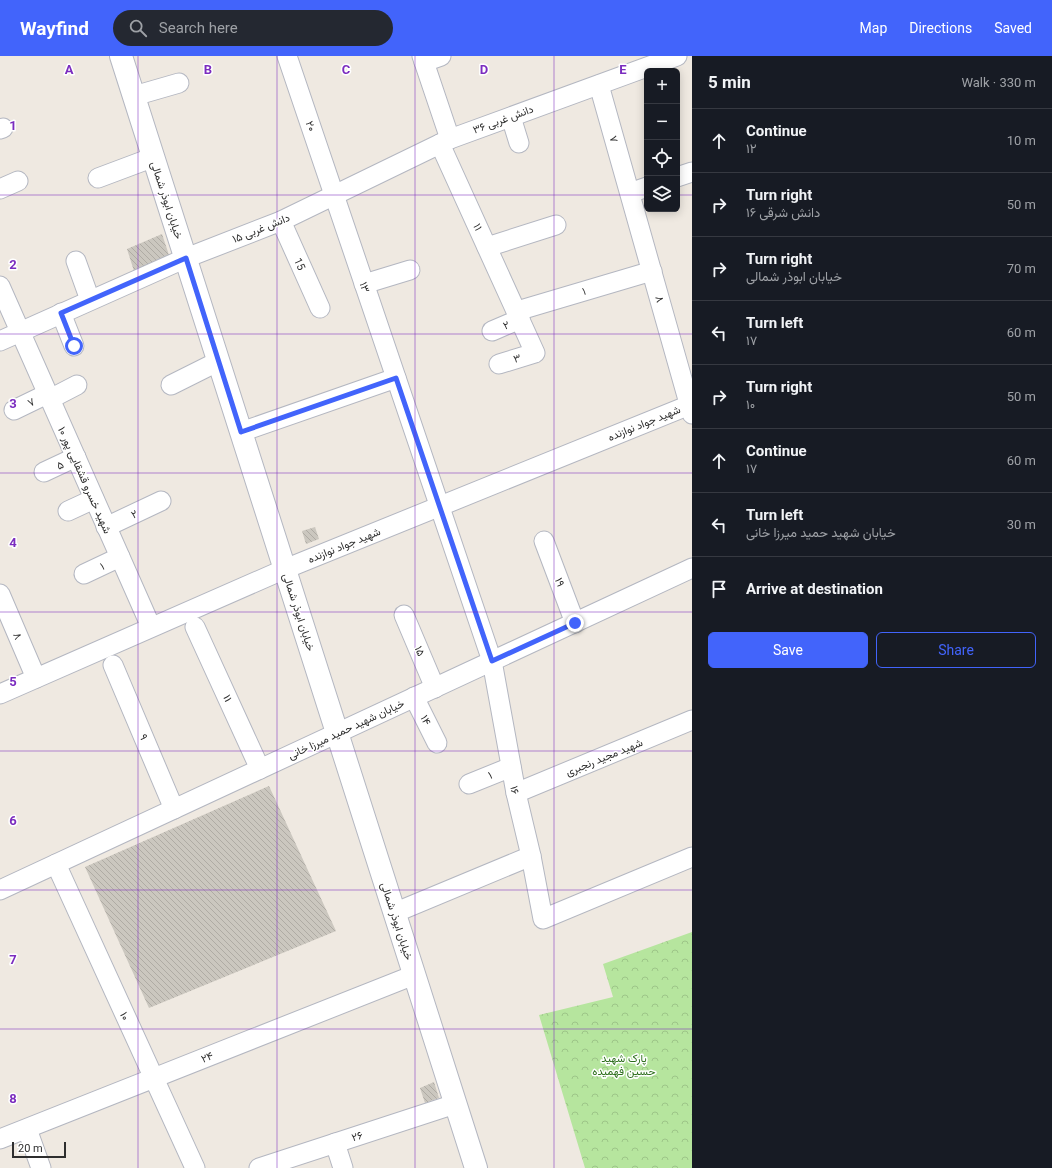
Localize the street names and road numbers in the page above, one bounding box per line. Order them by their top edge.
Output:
street label: دانش غربی ۳۶ [471,102,535,136]
street label: ۲۰ [303,119,318,133]
street label: ۷ [606,134,621,145]
street label: خیابان ابوذر شمالی [148,160,185,241]
street label: دانش غربی ۱۵ [231,211,292,246]
street label: ۱۱ [470,222,485,233]
street label: 15 [291,256,308,272]
street label: ۱۳ [357,280,372,294]
street label: ۱ [581,285,587,298]
street label: ۸ [652,294,667,305]
street label: ۲ [501,318,512,333]
street label: ۳ [512,351,523,366]
street label: ۷ [25,395,38,410]
street label: شهید جواد نوازنده [606,403,683,444]
street label: شهید خسرو قشقایی پور ۱۰ [54,425,114,536]
street label: ۵ [55,458,66,473]
street label: ۲ [129,507,140,522]
street label: شهید جواد نوازنده [306,525,383,566]
street label: ۱ [98,560,106,573]
street label: خیابان ابوذر شمالی [280,572,317,653]
street label: ۱۹ [552,576,567,588]
street label: ۸ [10,631,25,642]
street label: ۱۵ [412,644,427,658]
street label: ۱۱ [220,693,235,704]
street label: خیابان شهید حمید میرزا خانی [286,697,406,762]
street label: ۱۴ [418,713,433,727]
street label: ۹ [137,732,151,742]
street label: شهید مجید رنجبری [564,736,645,779]
street label: ۱ [486,769,494,782]
street label: ۱۶ [507,785,522,796]
street label: خیابان ابوذر شمالی [378,881,415,962]
street label: ۱۰ [117,1010,132,1022]
street label: ۲۴ [199,1049,215,1066]
street label: ۲۶ [350,1129,364,1144]

